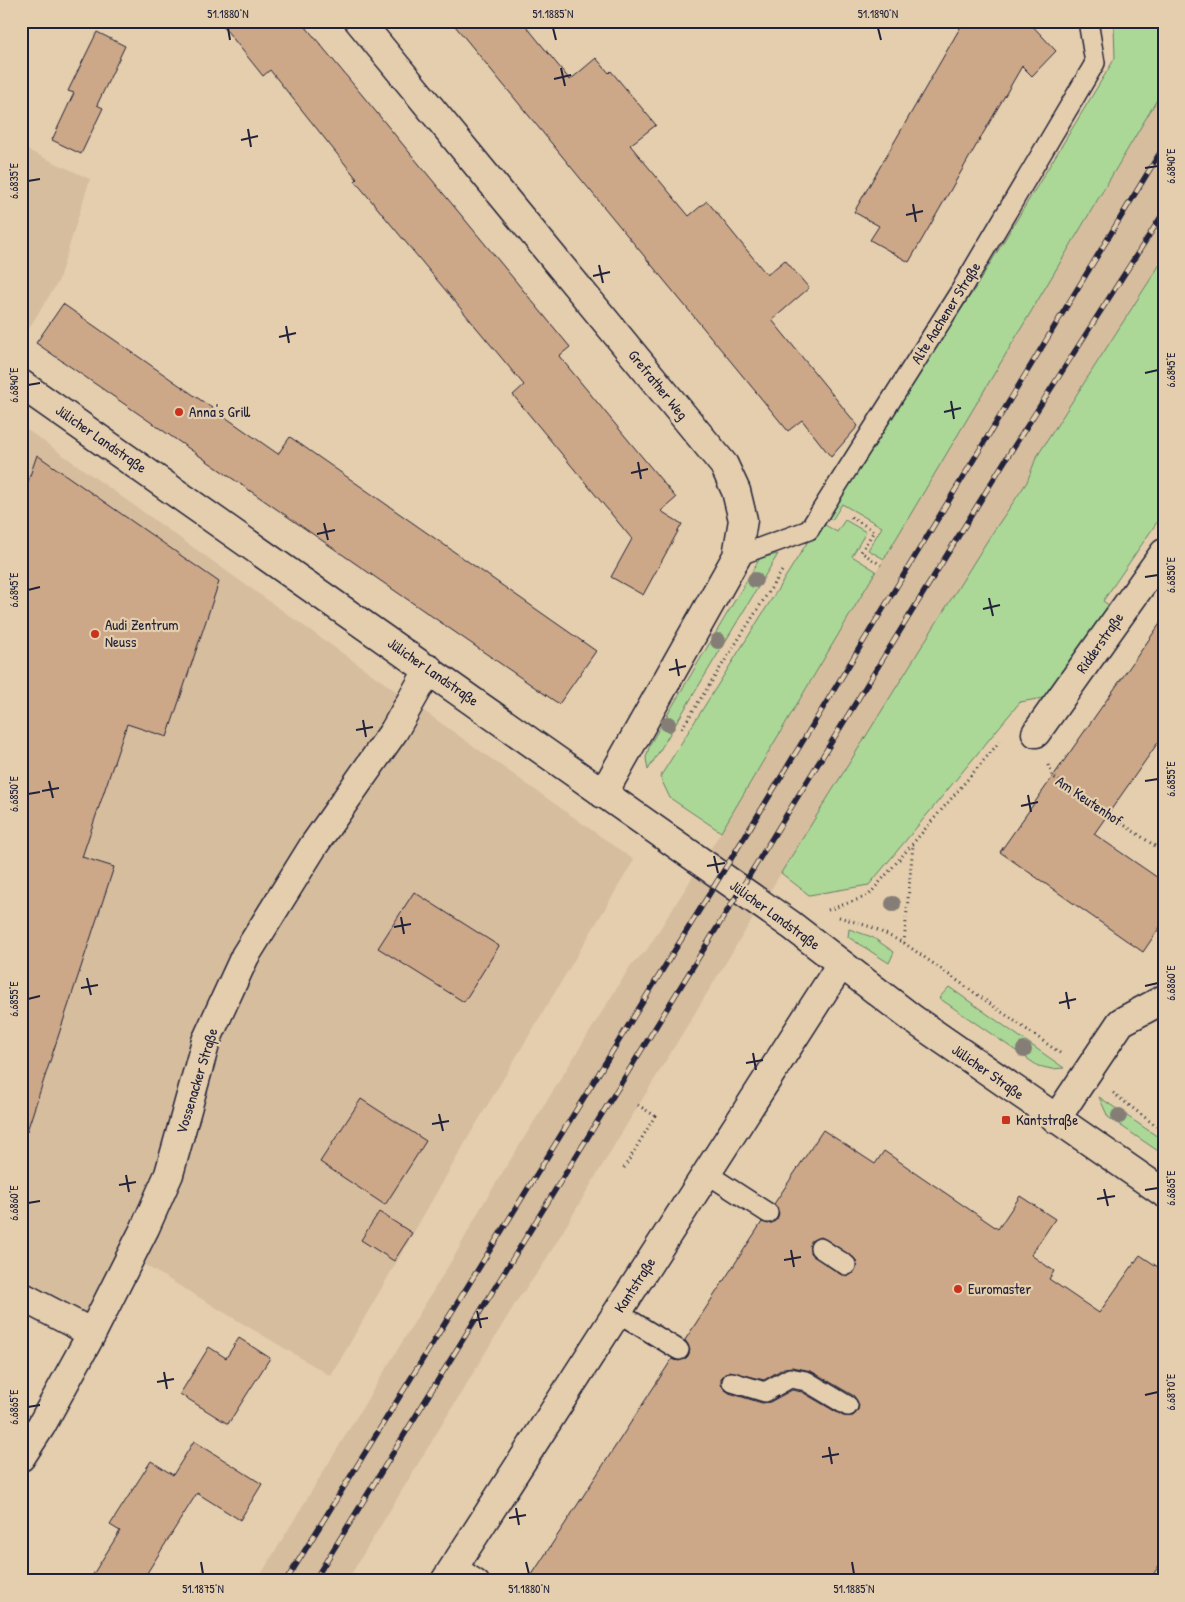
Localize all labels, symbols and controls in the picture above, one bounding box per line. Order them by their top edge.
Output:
text: 51.1880°N [207,5,249,22]
text: 51.1885°N [533,5,574,22]
text: 51.1890°N [858,5,898,22]
text: 6.6840°E [1162,148,1179,184]
text: 6.6835°E [5,162,22,199]
street label: Alte Aachener Straße [906,258,985,368]
street label: Grefrather Weg [624,345,693,424]
text: 6.6845°E [1162,352,1179,388]
text: 6.6840°E [5,367,22,403]
street label: Jülicher Landstraße [52,399,151,478]
place label: Anna's Grill [189,401,251,422]
marker: Anna's Grill [173,406,185,418]
text: 6.6850°E [1162,556,1179,593]
text: 6.6845°E [5,572,22,608]
street label: Ridderstraße [1071,608,1128,677]
place label: Audi Zentrum Neuss [105,614,178,652]
marker: Audi Zentrum Neuss [89,628,101,640]
street label: Jülicher Landstraße [384,632,483,711]
text: 6.6855°E [1162,761,1179,797]
street label: Am Keutenhof [1052,771,1127,831]
text: 6.6850°E [5,775,22,812]
street label: Jülicher Landstraße [726,875,825,954]
text: 6.6860°E [1162,965,1179,1001]
text: 6.6855°E [5,981,22,1017]
street label: Vossenacker Straße [170,1025,223,1136]
street label: Jülicher Straße [948,1039,1029,1104]
place label: Kantstraße [1016,1109,1078,1130]
marker: Kantstraße [1000,1114,1012,1126]
text: 6.6865°E [1162,1170,1179,1206]
text: 6.6860°E [5,1185,22,1221]
street label: Kantstraße [609,1253,660,1317]
place label: Euromaster [968,1278,1031,1299]
marker: Euromaster [952,1283,964,1295]
text: 6.6870°E [1162,1373,1179,1410]
text: 6.6865°E [5,1389,22,1425]
text: 51.1875°N [182,1580,224,1597]
text: 51.1880°N [508,1580,550,1597]
text: 51.1885°N [834,1580,875,1597]

